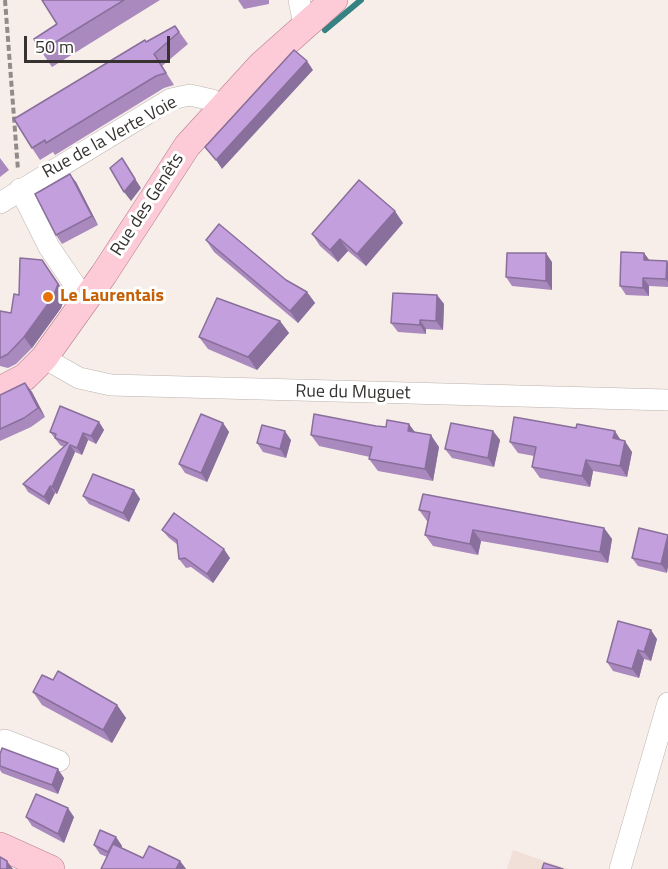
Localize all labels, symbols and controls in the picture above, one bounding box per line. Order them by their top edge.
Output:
scale bar [27,24,172,62]
text: 50 m [35,33,74,60]
street label: Rue de la Verte Voie [39,92,181,184]
street label: Rue des Genêts [107,150,189,260]
place label: Le Laurentais [60,286,164,308]
marker: Le Laurentais [41,290,55,304]
street label: Rue du Muguet [295,381,411,405]

